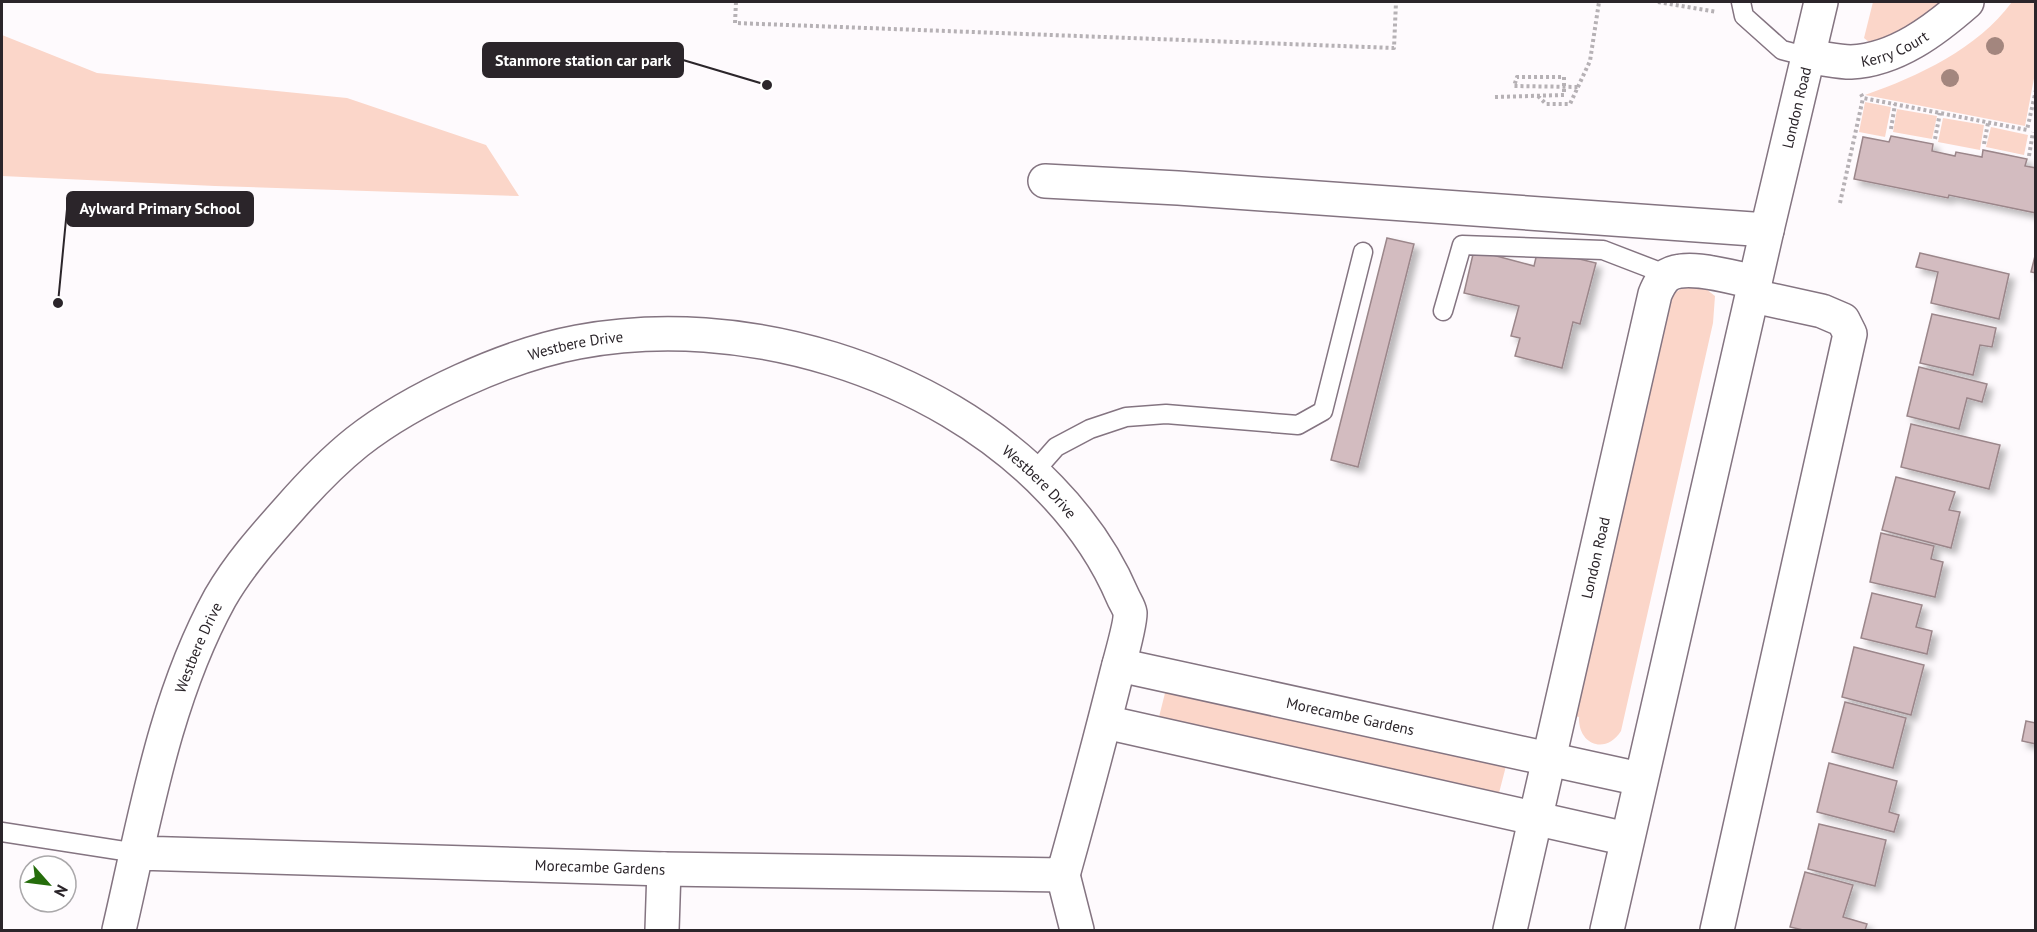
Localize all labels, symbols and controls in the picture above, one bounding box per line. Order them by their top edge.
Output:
street label: Kerry Court [1859,26,1932,71]
callout: Stanmore station car park [483,43,683,77]
text: Stanmore station car park [495,50,671,70]
street label: London Road [1777,65,1815,150]
callout: Aylward Primary School [67,192,253,226]
text: Aylward Primary School [79,198,241,218]
street label: Westbere Drive [526,326,624,364]
street label: Westbere Drive [999,441,1081,522]
street label: London Road [1576,515,1613,600]
street label: Westbere Drive [170,599,226,695]
street label: Morecambe Gardens [1285,692,1416,739]
north arrow [18,854,78,914]
street label: Morecambe Gardens [534,855,666,879]
text: N [50,882,73,900]

